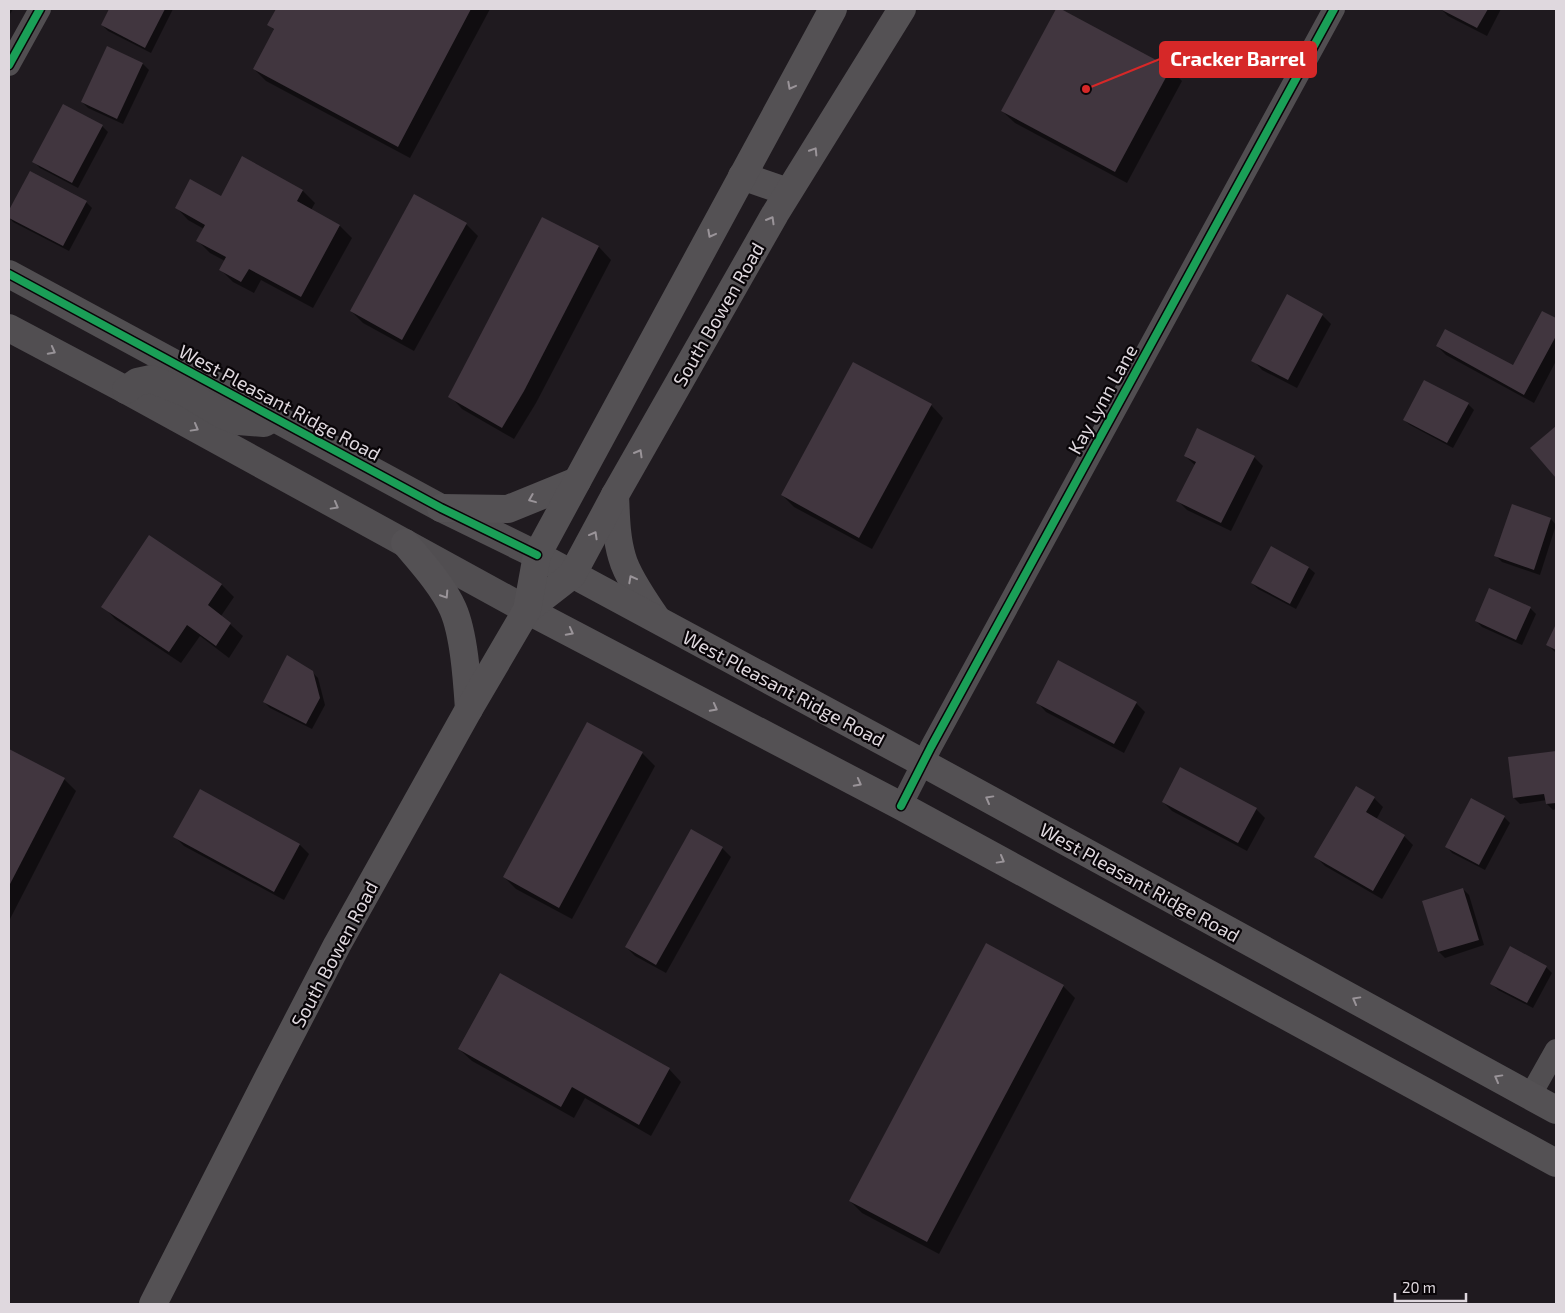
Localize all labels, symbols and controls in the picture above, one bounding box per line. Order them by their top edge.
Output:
callout: Cracker Barrel [1160,42,1316,77]
text: Cracker Barrel [1170,46,1306,70]
one-way arrow [787,80,797,89]
one-way arrow [808,147,817,156]
one-way arrow [765,216,775,225]
one-way arrow [707,229,717,238]
street label: South Bowen Road [668,238,768,390]
street label: West Pleasant Ridge Road [175,339,385,465]
street label: Kay Lynn Lane [1062,340,1142,458]
one-way arrow [47,345,56,355]
one-way arrow [189,422,198,432]
one-way arrow [633,449,643,458]
one-way arrow [528,493,537,504]
one-way arrow [330,499,339,509]
one-way arrow [588,531,598,540]
one-way arrow [629,575,639,584]
one-way arrow [439,590,448,599]
street label: West Pleasant Ridge Road [679,625,889,751]
one-way arrow [565,626,574,636]
one-way arrow [709,702,718,712]
one-way arrow [852,777,861,787]
one-way arrow [986,796,995,806]
street label: West Pleasant Ridge Road [1036,817,1244,947]
one-way arrow [995,854,1004,864]
street label: South Bowen Road [286,877,382,1031]
one-way arrow [1352,996,1361,1006]
one-way arrow [1494,1074,1503,1084]
scale bar [1395,1270,1466,1302]
text: 20 m [1402,1278,1436,1296]

